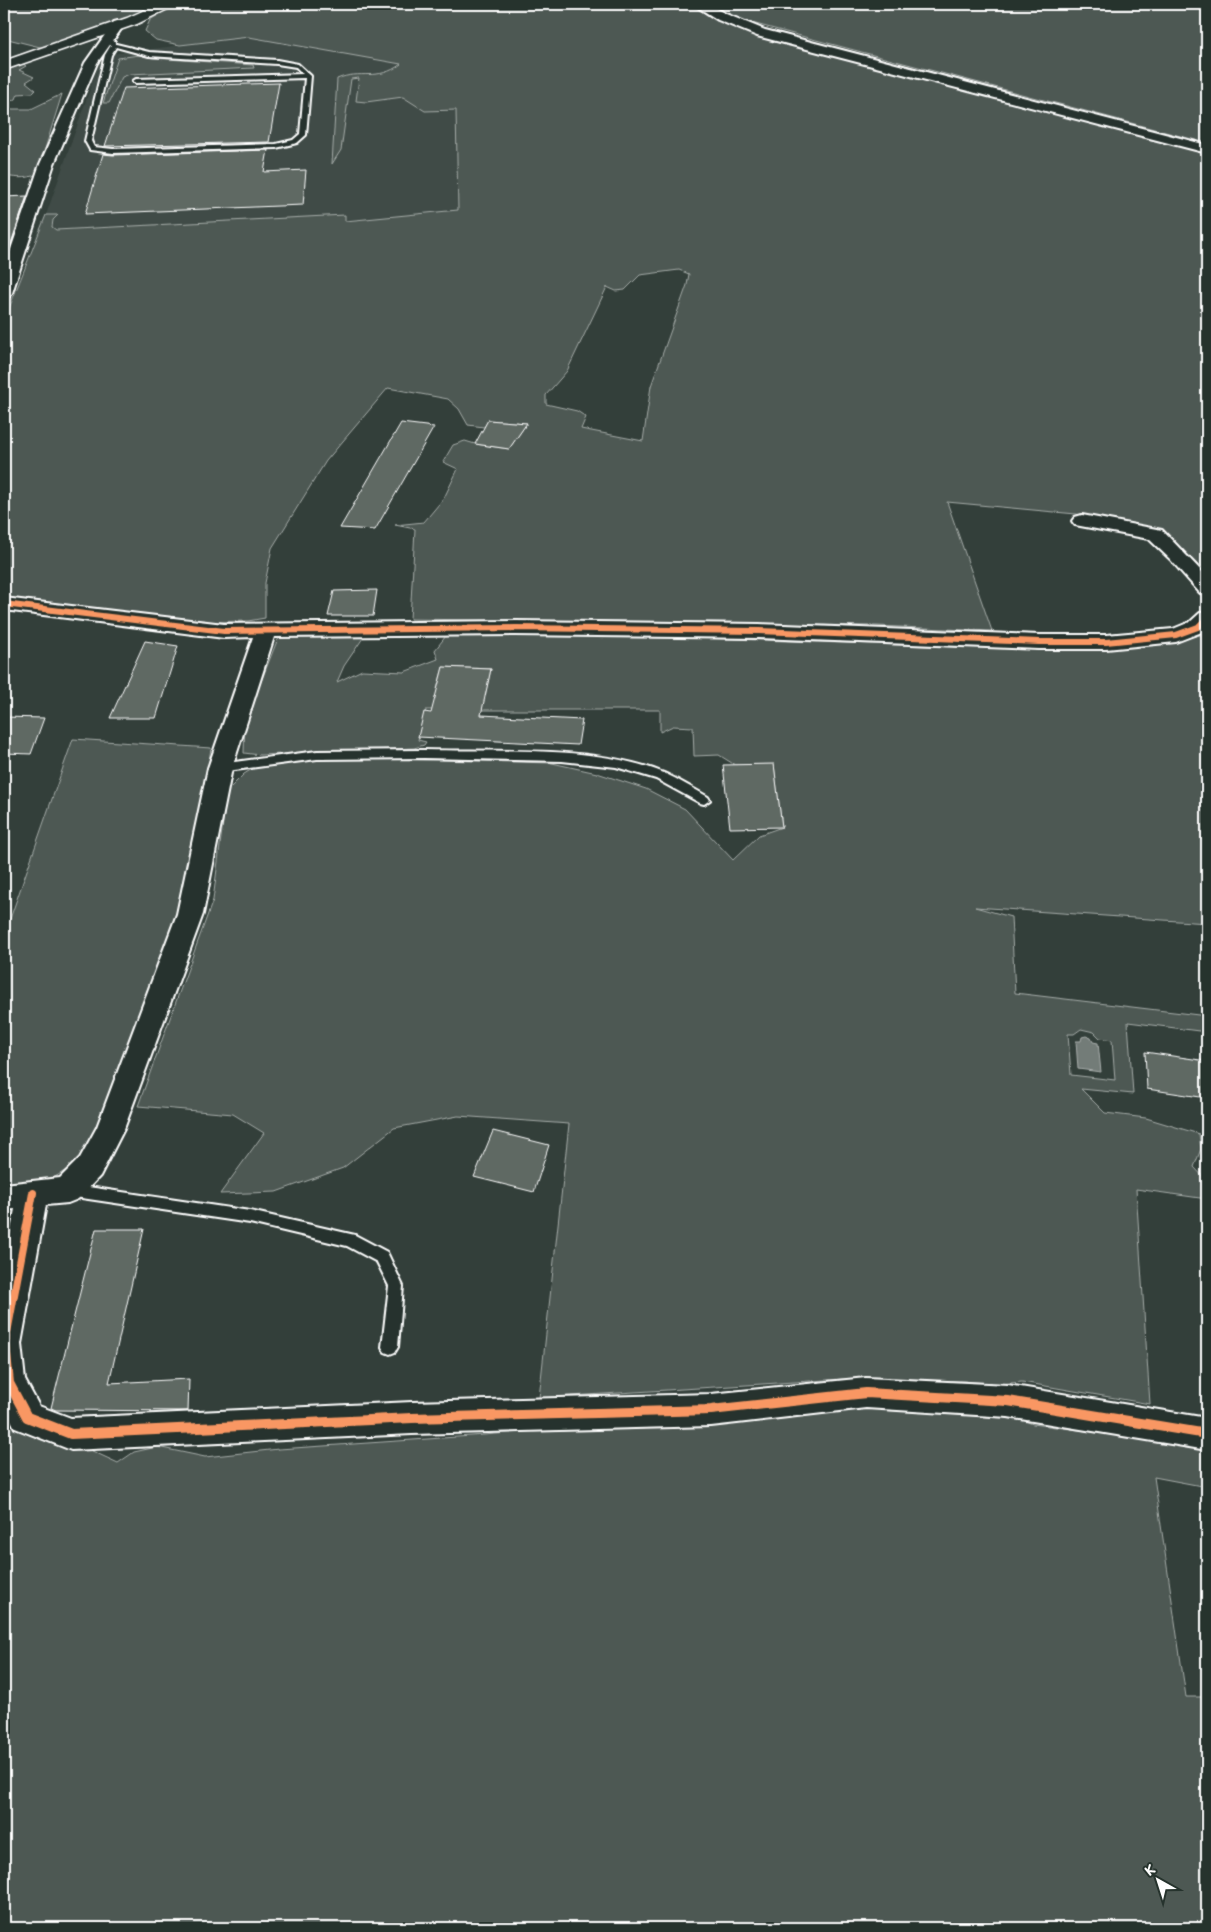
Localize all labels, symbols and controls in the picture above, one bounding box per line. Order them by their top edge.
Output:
north arrow [1134,1854,1184,1904]
text: K [1140,1859,1159,1880]

